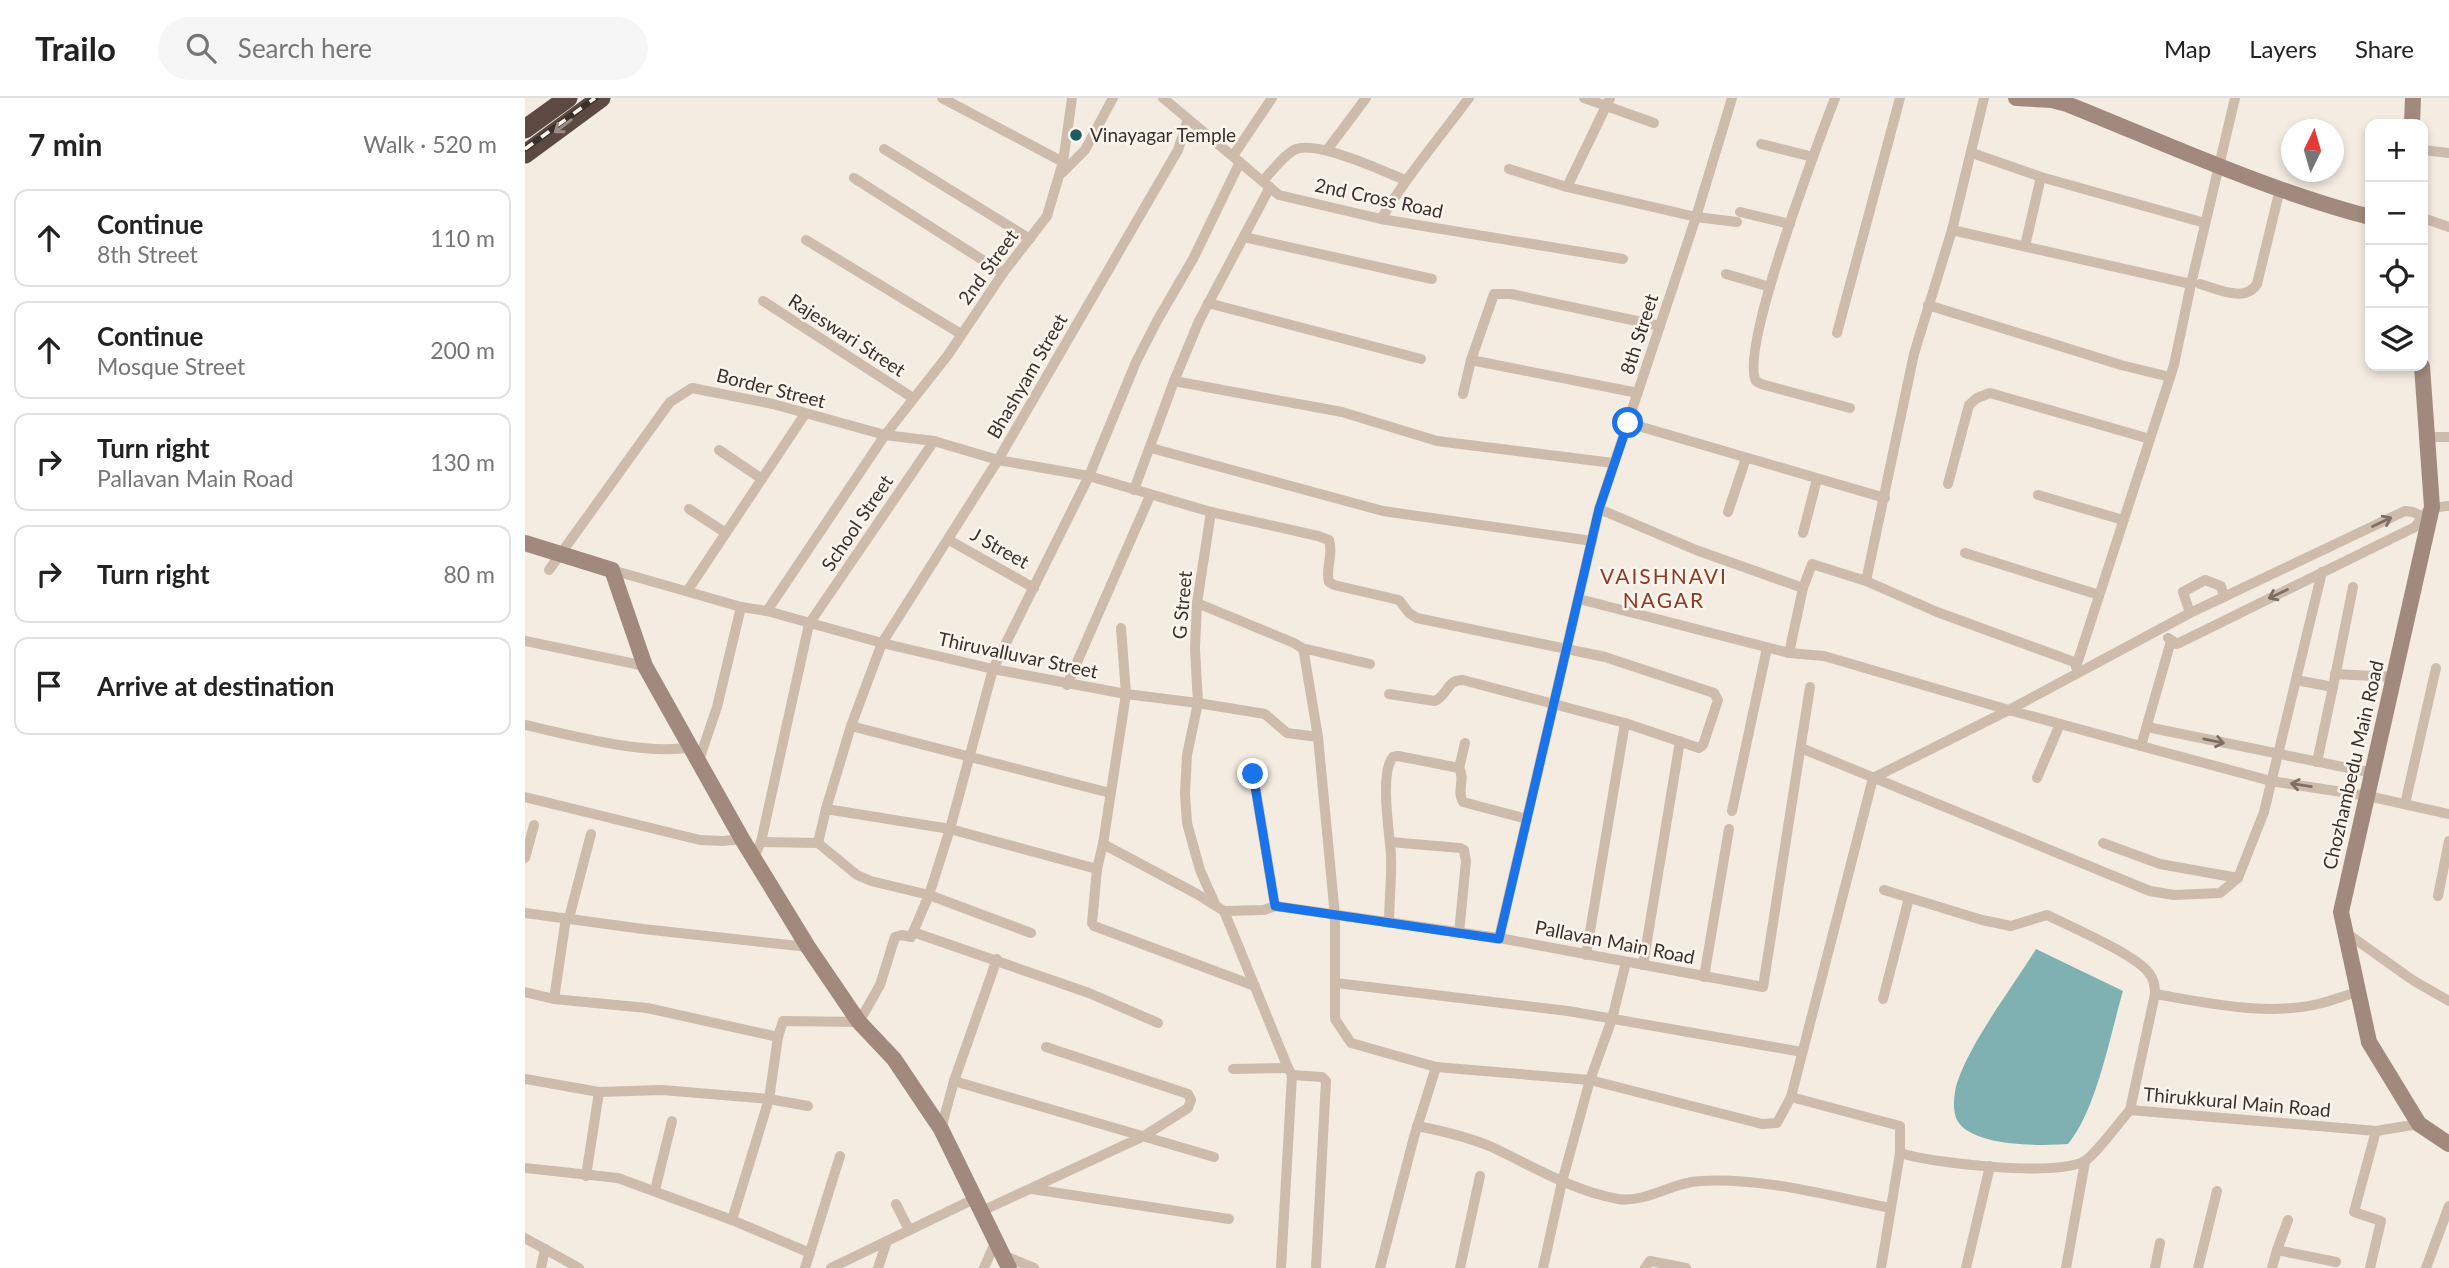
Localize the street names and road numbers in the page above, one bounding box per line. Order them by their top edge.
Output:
street label: 2nd Cross Road [1313,173,1445,222]
street label: 2nd Street [953,225,1023,309]
street label: Rajeswari Street [785,288,910,381]
street label: 8th Street [1615,290,1662,377]
street label: Bhashyam Street [982,309,1072,442]
street label: Border Street [714,363,828,412]
street label: School Street [816,470,897,575]
street label: J Street [967,522,1033,573]
street label: G Street [1167,570,1196,640]
street label: Thiruvalluvar Street [936,626,1100,683]
street label: Chozhambedu Main Road [2317,658,2388,872]
street label: Pallavan Main Road [1533,915,1697,968]
street label: Thirukkural Main Road [2142,1082,2332,1121]

